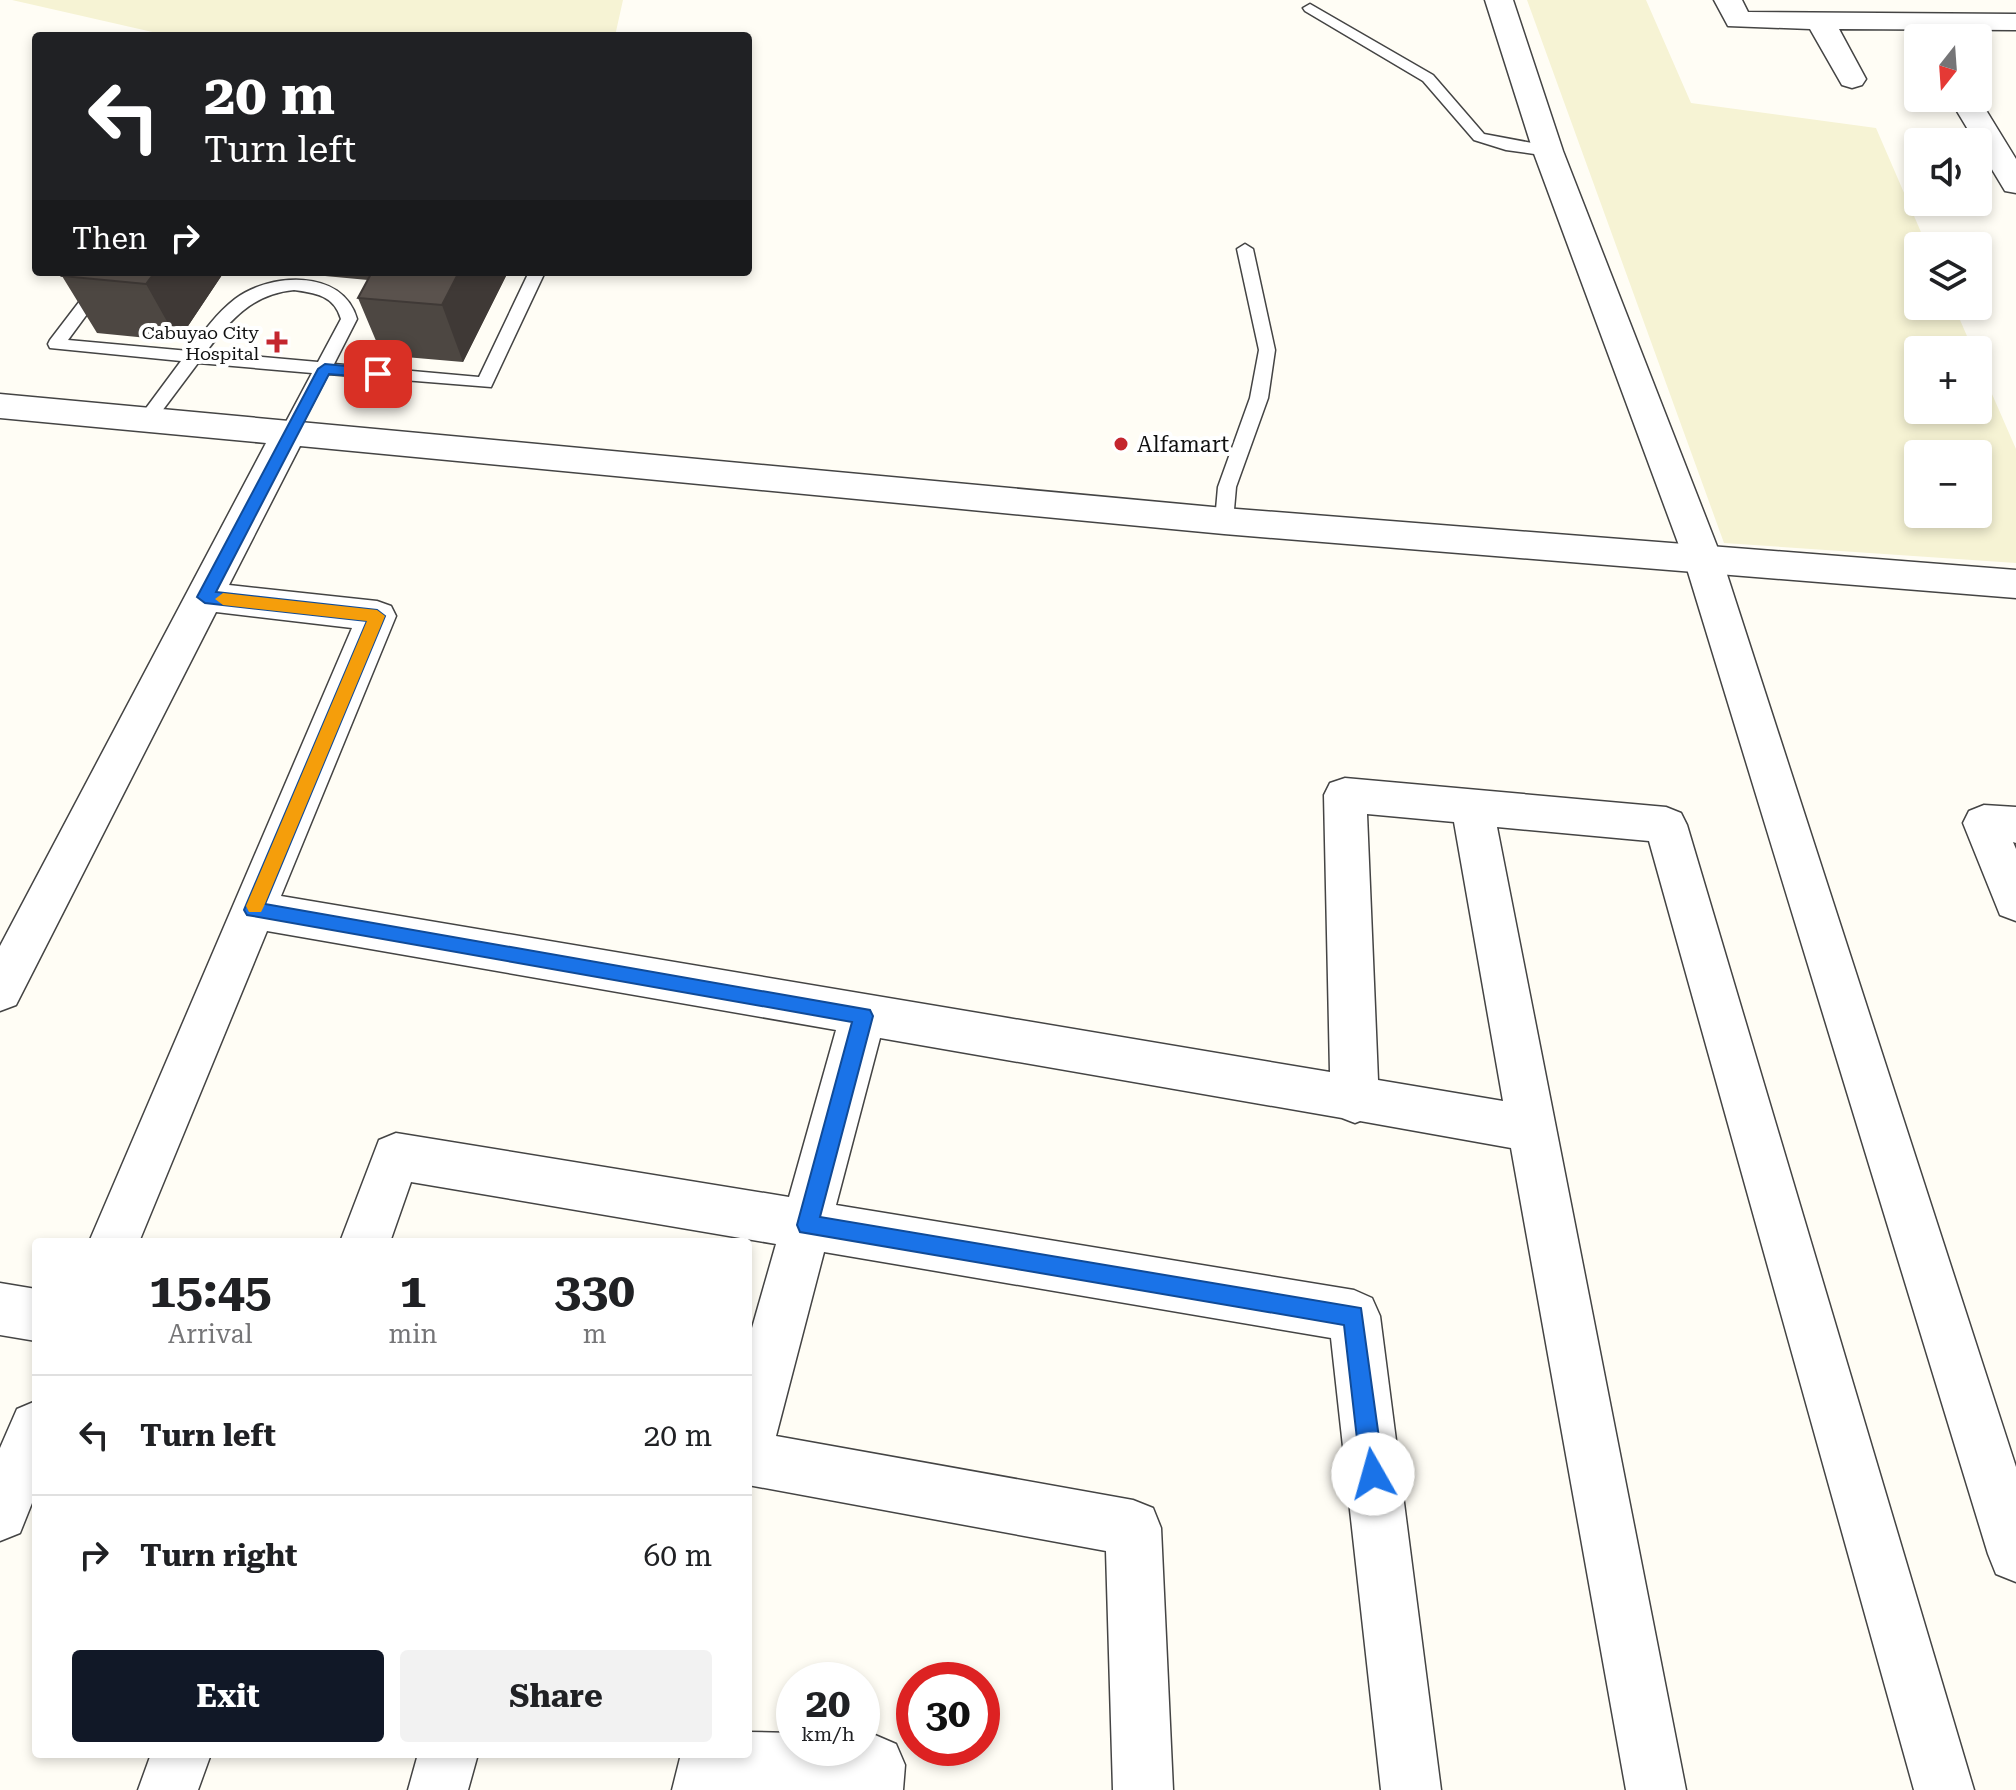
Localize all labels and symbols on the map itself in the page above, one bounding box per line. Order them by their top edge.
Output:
north arrow [1904,24,1992,112]
place label: Cabuyao City Hospital [142,322,259,364]
marker: Cabuyao City Hospital [266,331,288,353]
pin [344,340,412,408]
place label: Alfamart [1137,432,1229,457]
marker: Alfamart [1112,435,1130,453]
position arrow [1331,1432,1415,1516]
speed limit sign: 30 [896,1662,1000,1766]

